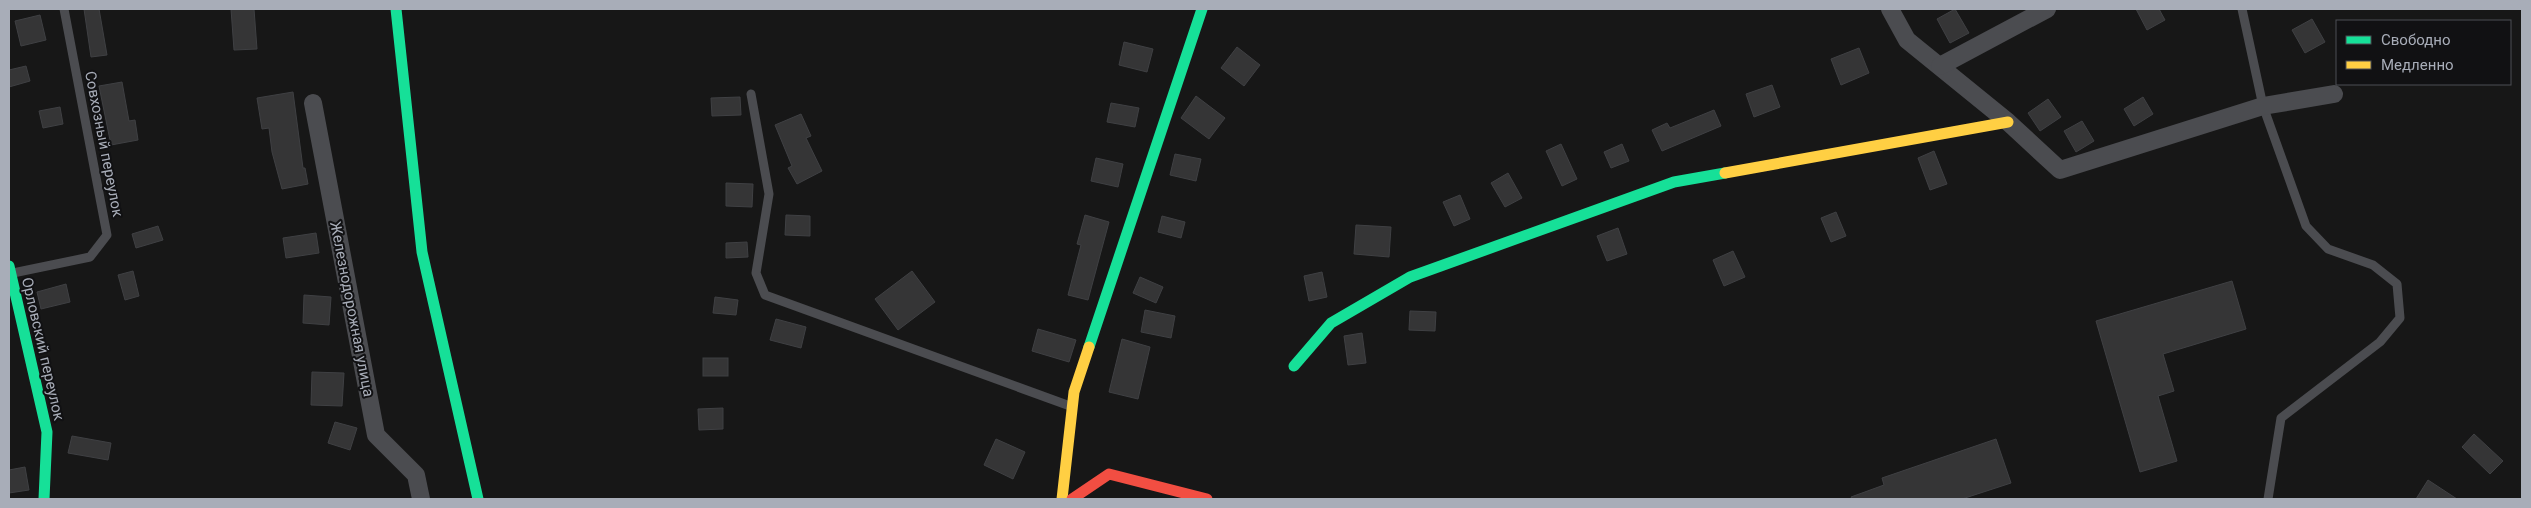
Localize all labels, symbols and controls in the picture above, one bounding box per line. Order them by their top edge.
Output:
legend [2336,20,2511,85]
text: Свободно [2381,31,2450,49]
text: Медленно [2381,56,2454,74]
street label: Совхозный переулок [81,70,127,218]
street label: Железнодорожная улица [326,220,378,398]
street label: Орловский переулок [18,276,68,422]

